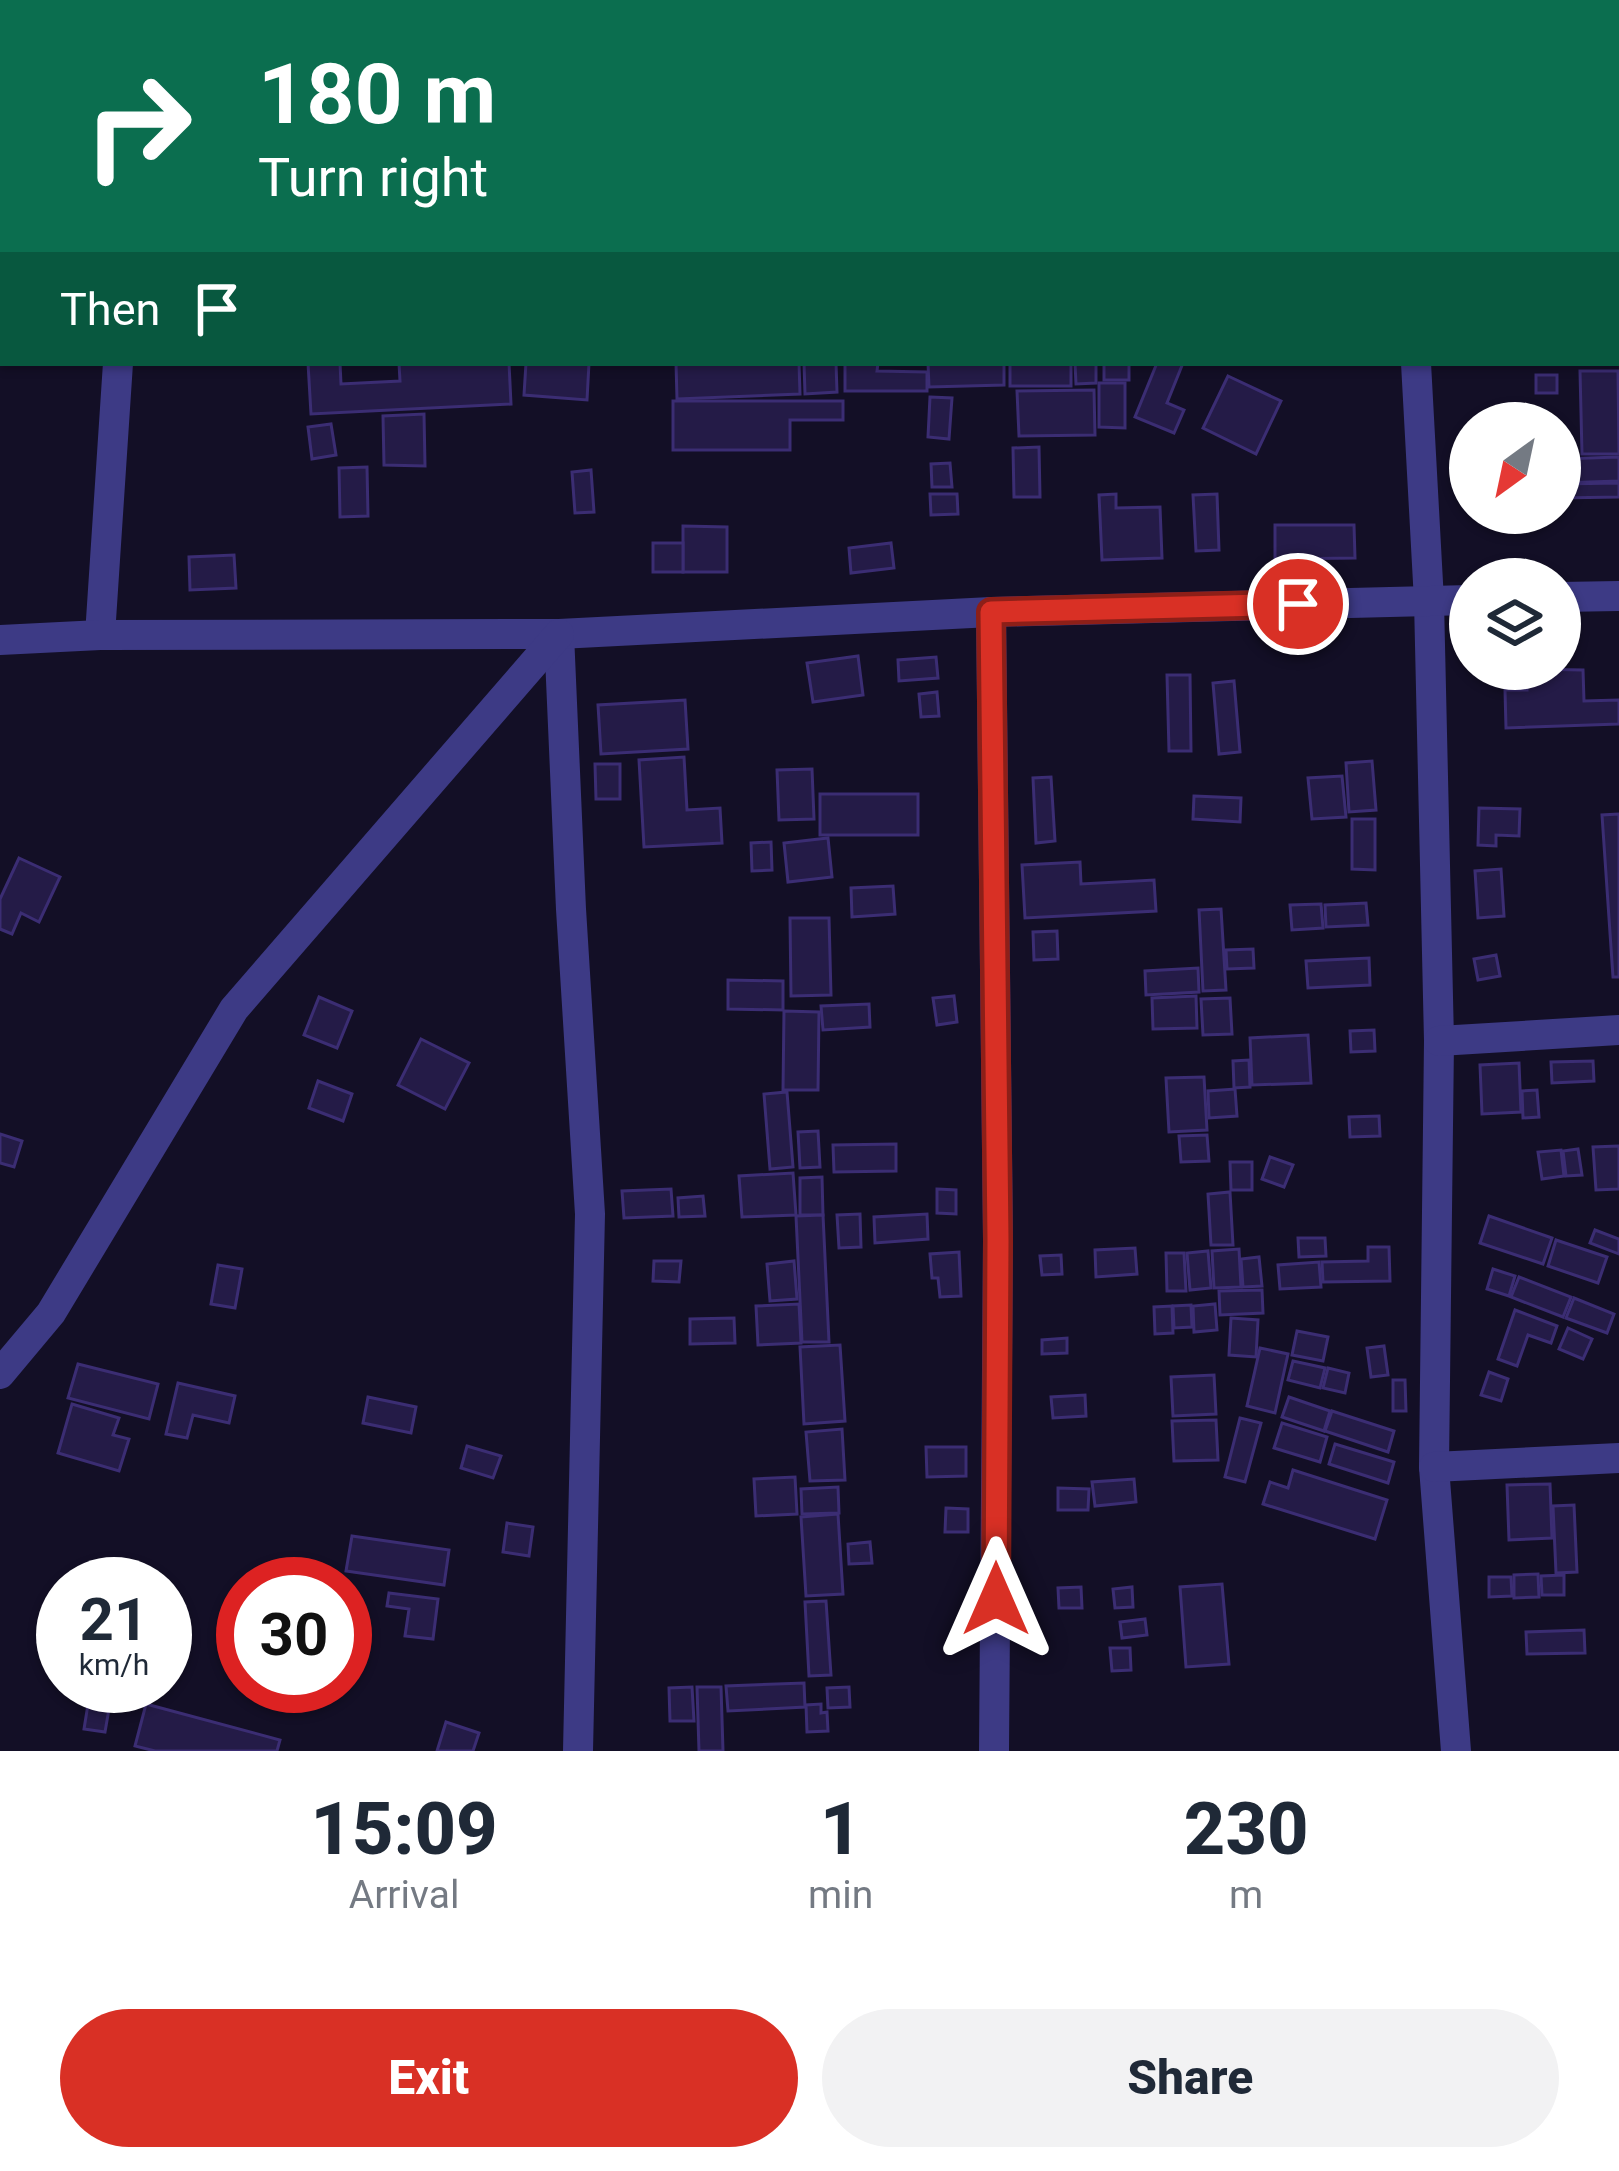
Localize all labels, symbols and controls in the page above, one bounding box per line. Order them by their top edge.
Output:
text: 180 m [258,45,496,144]
icon: right [60,48,216,204]
text: Turn right [258,146,488,209]
icon: arrive [184,276,250,342]
text: Then [60,283,160,336]
north arrow [1449,402,1581,534]
map controls [1449,402,1581,690]
pin [1247,553,1349,655]
button: layers [1449,558,1581,690]
icon: arrive [1265,571,1331,637]
position arrow [933,1536,1059,1662]
speed limit sign: 30 [216,1557,372,1713]
text: 21 [80,1584,148,1655]
text: km/h [79,1647,149,1682]
text: 15:09 [311,1787,498,1872]
text: 1 [820,1787,861,1872]
text: 230 [1184,1787,1308,1872]
text: Arrival [349,1872,459,1918]
text: min [808,1872,873,1918]
text: m [1229,1872,1263,1918]
button: Exit [60,2009,798,2147]
button: Share [822,2009,1559,2147]

